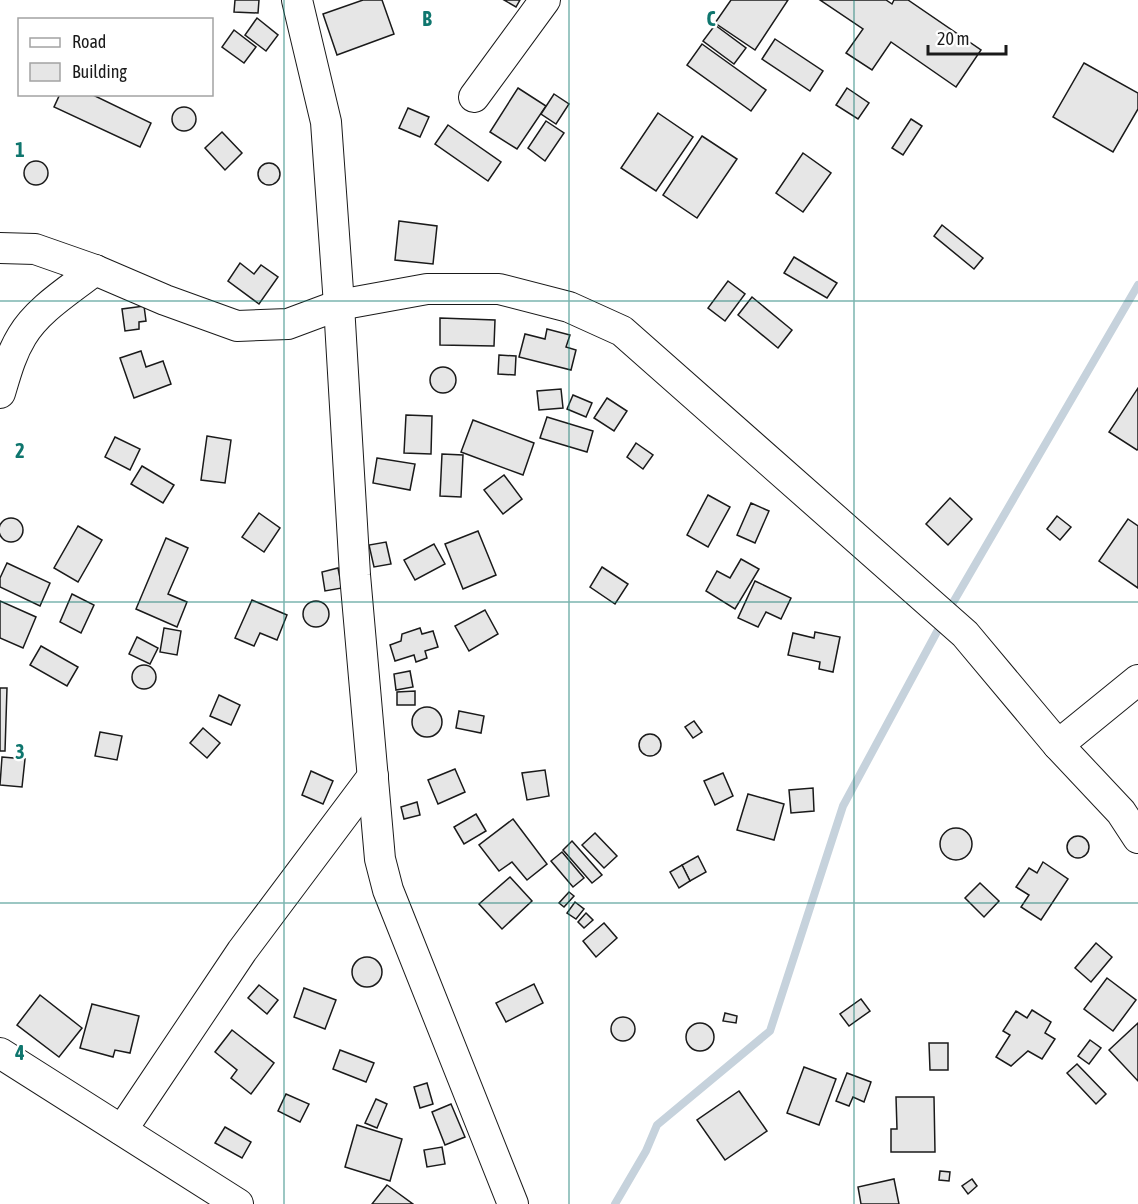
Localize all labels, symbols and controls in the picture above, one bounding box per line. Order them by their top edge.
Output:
text: B [422,7,432,30]
text: C [707,7,716,30]
legend [18,18,213,96]
scale bar [928,18,1006,56]
text: 20 m [937,28,969,49]
text: Road [72,31,106,52]
text: Building [72,61,127,82]
text: 1 [15,138,25,161]
text: 2 [15,439,25,462]
text: 3 [15,740,25,763]
text: 4 [14,1041,25,1064]

